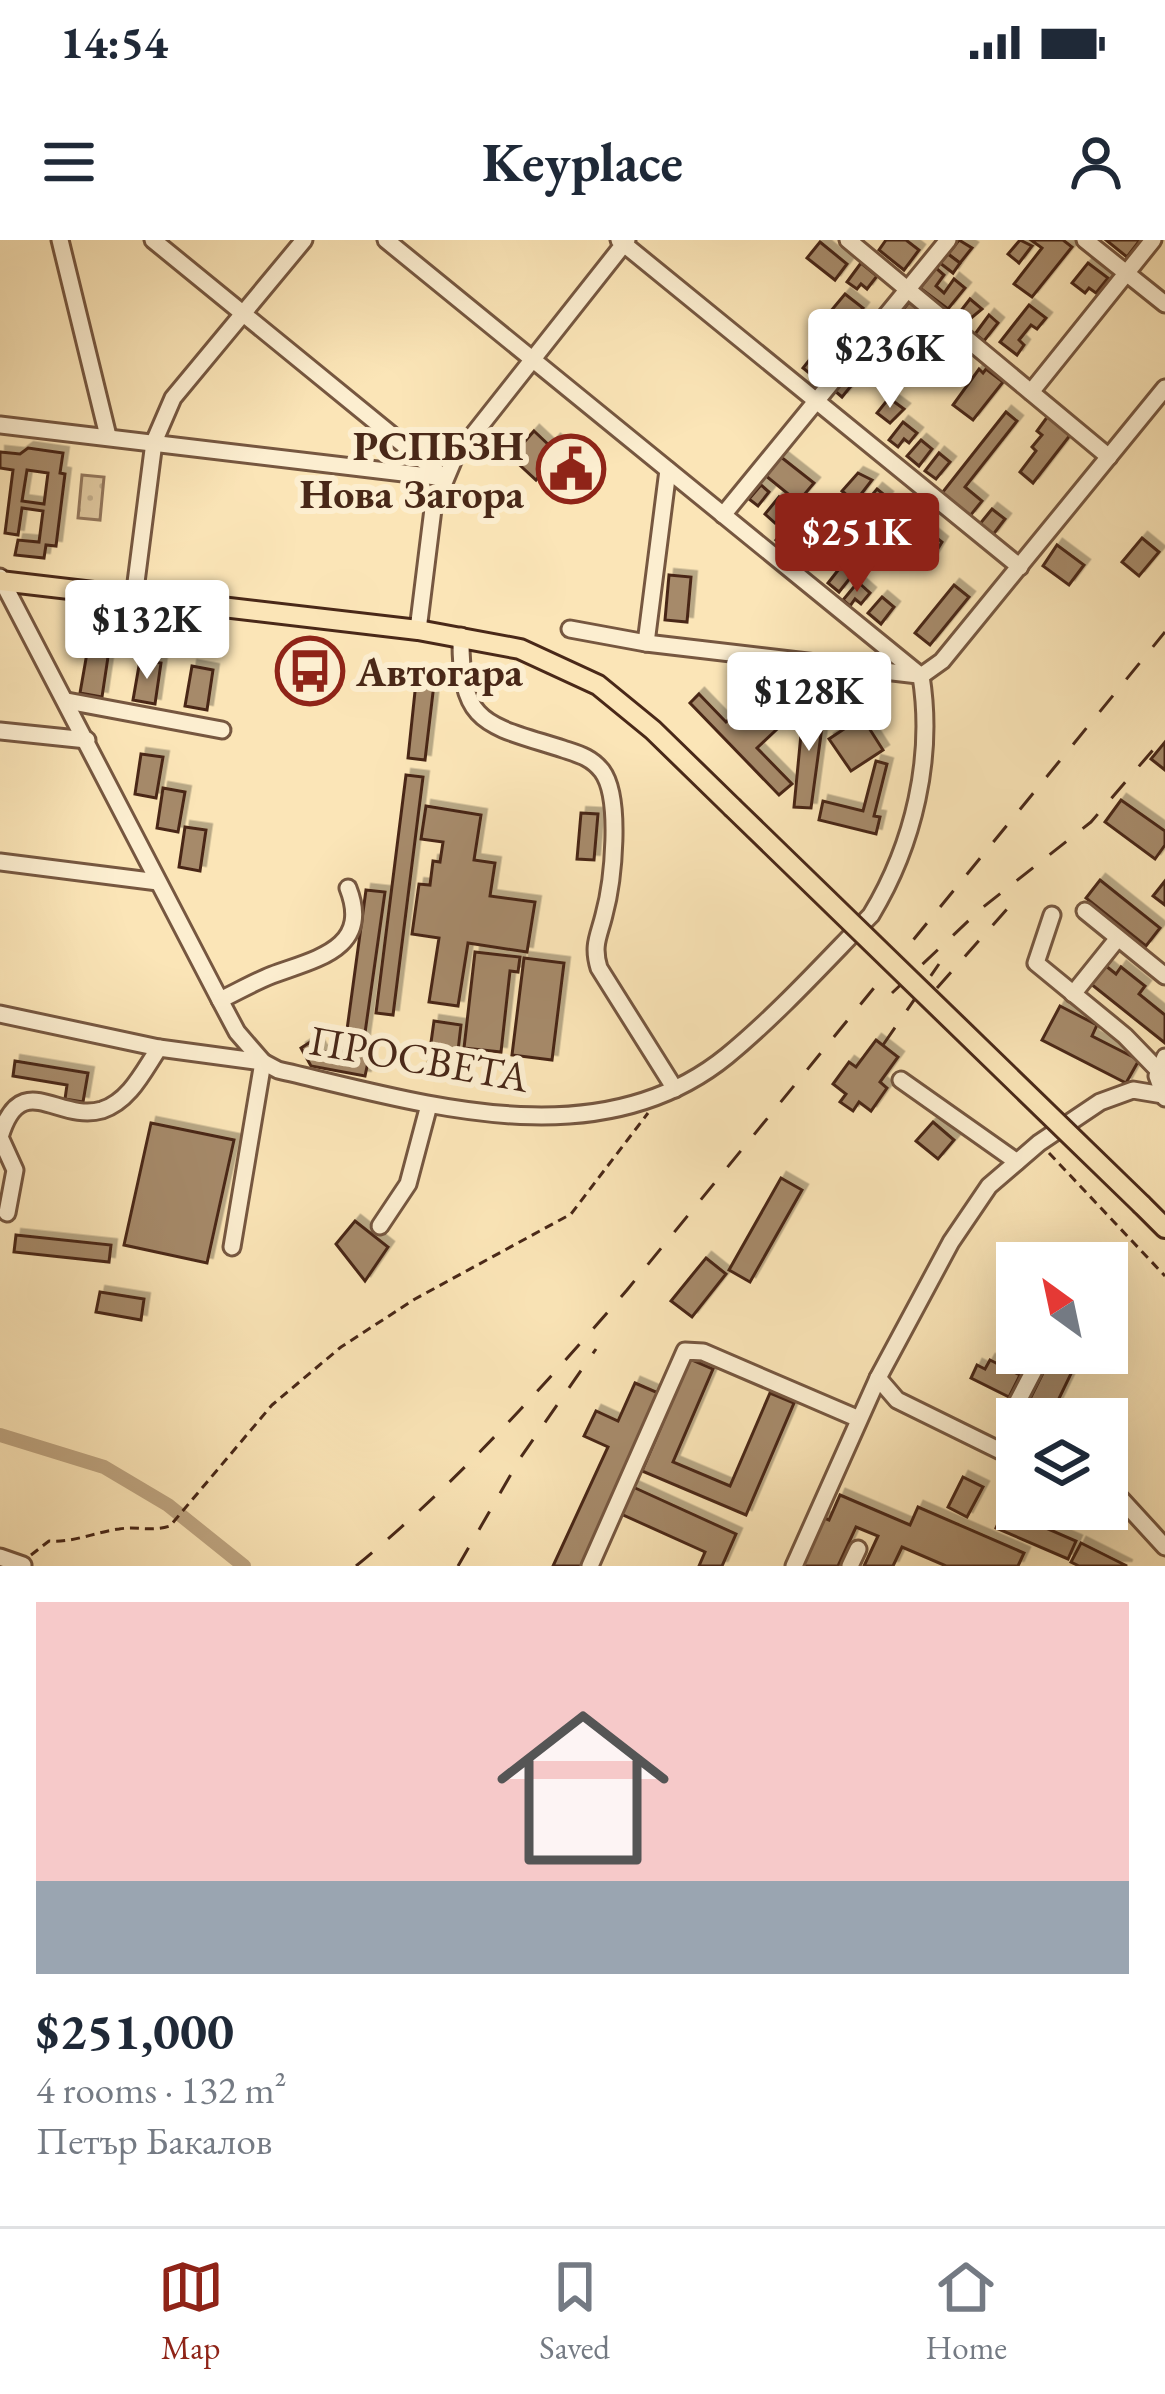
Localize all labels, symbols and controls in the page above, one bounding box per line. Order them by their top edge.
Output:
text: 14:54 [60,13,168,71]
text: Keyplace [482,127,683,197]
icon: menu [36,129,102,195]
icon: person [1063,129,1129,195]
pin: $236K [806,309,974,411]
text: $236K [835,322,945,373]
place label: РСПБЗН Нова Загора [300,418,525,521]
public building icon: РСПБЗН Нова Загора [536,434,606,504]
pin: $251K [773,493,941,595]
text: $251K [802,506,912,557]
pin: $132K [63,580,231,682]
text: $132K [92,593,202,644]
bus stop icon: Автогара [275,636,345,706]
place label: Автогара [355,644,524,699]
pin: $128K [725,652,893,754]
text: $128K [754,665,864,716]
street label: ПРОСВЕТА [305,1012,534,1105]
north arrow [996,1242,1128,1374]
map controls [996,1242,1128,1530]
button: layers [996,1398,1128,1530]
icon: home [475,1680,691,1896]
text: $251,000 [36,1998,234,2064]
text: 4 rooms · 132 m² [36,2064,287,2115]
text: Петър Бакалов [36,2115,272,2166]
tab: Map [158,2254,224,2369]
tab: Saved [539,2254,610,2369]
tab: Home [926,2254,1007,2369]

